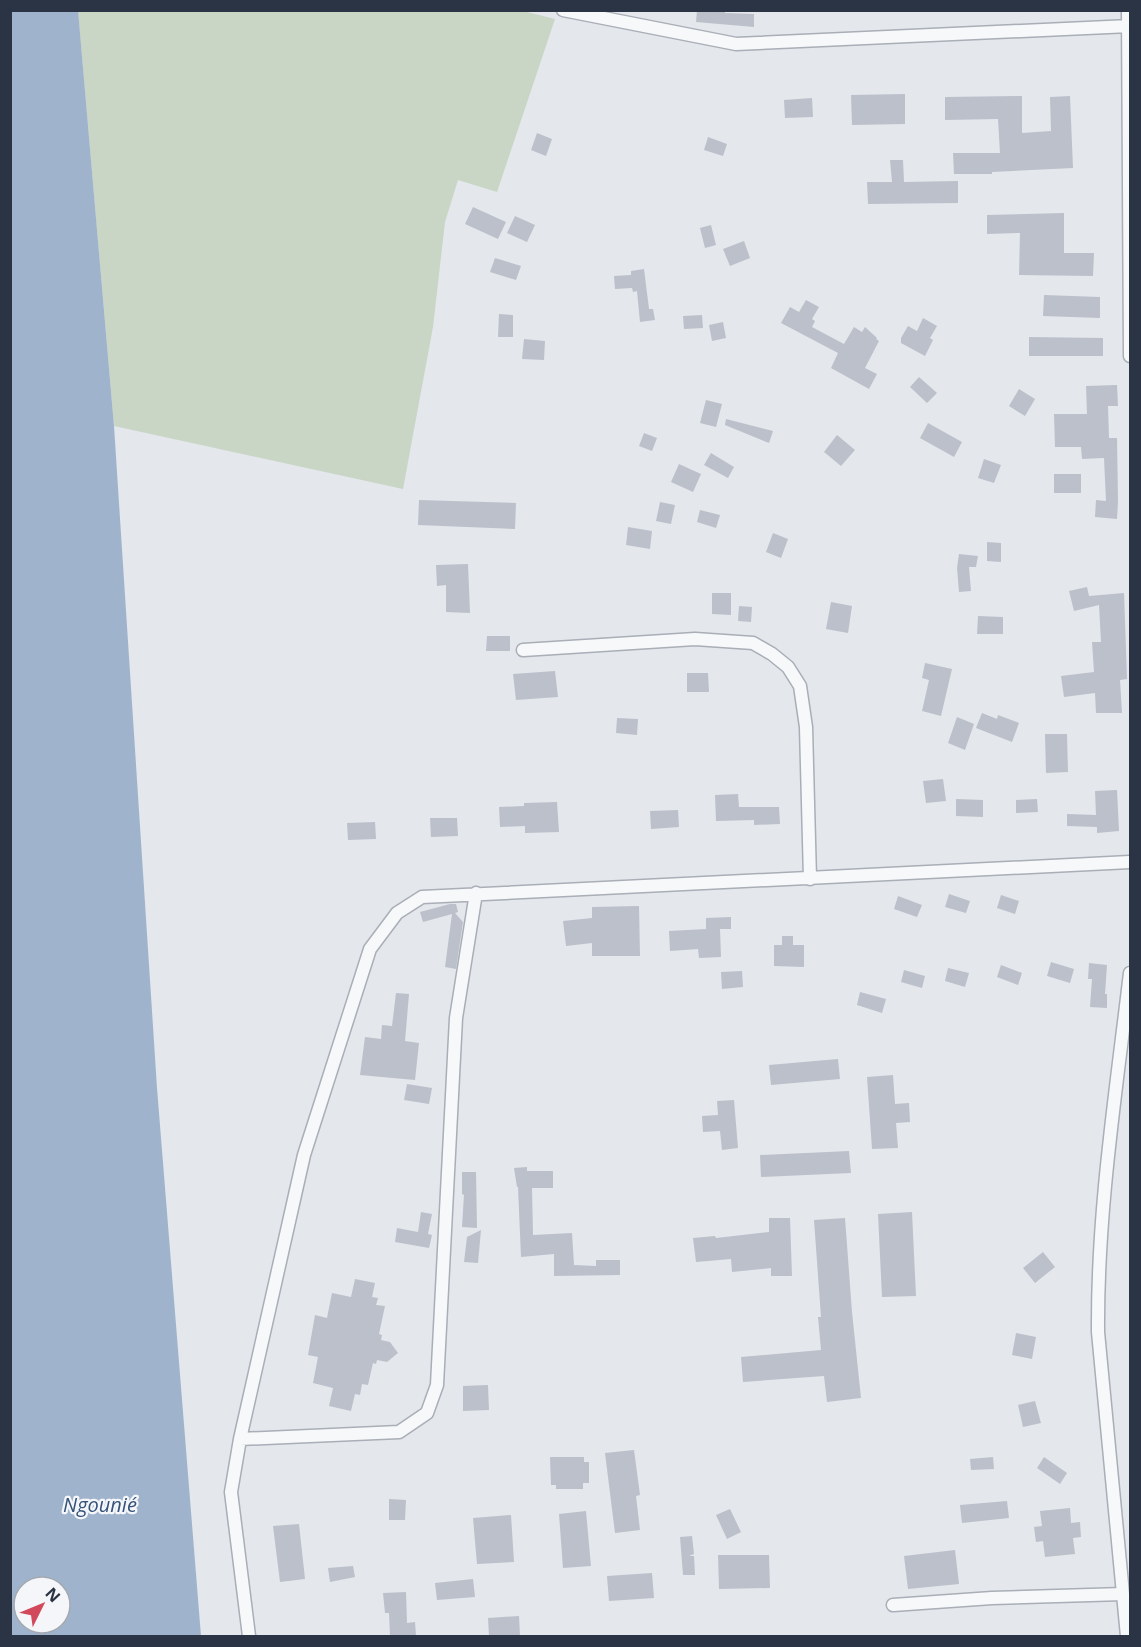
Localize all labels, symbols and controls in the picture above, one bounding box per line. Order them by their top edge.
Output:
water label: Ngounié [63,1491,137,1518]
north arrow [12,1575,72,1635]
text: N [40,1583,65,1607]

